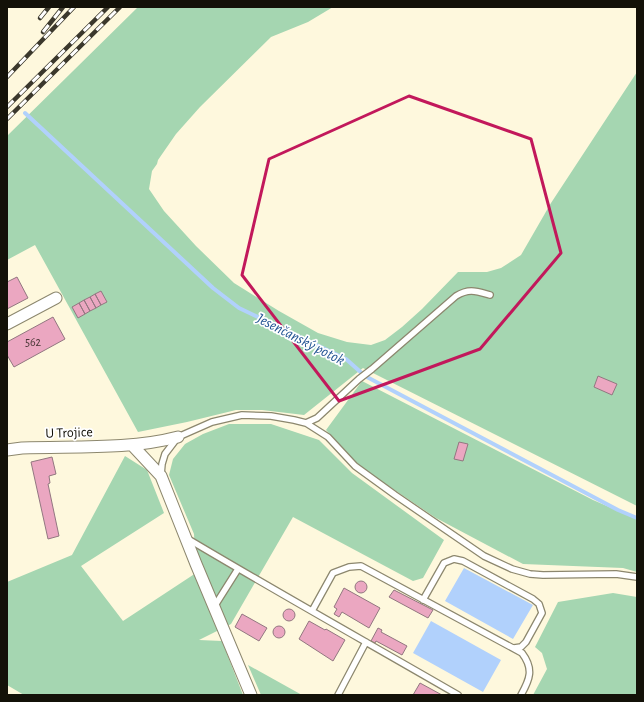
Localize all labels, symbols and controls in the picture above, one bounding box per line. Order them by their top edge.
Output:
water label: Jesenčanský potok [253,310,347,368]
house number: 562 [25,336,42,348]
street label: U Trojice [45,425,93,441]

